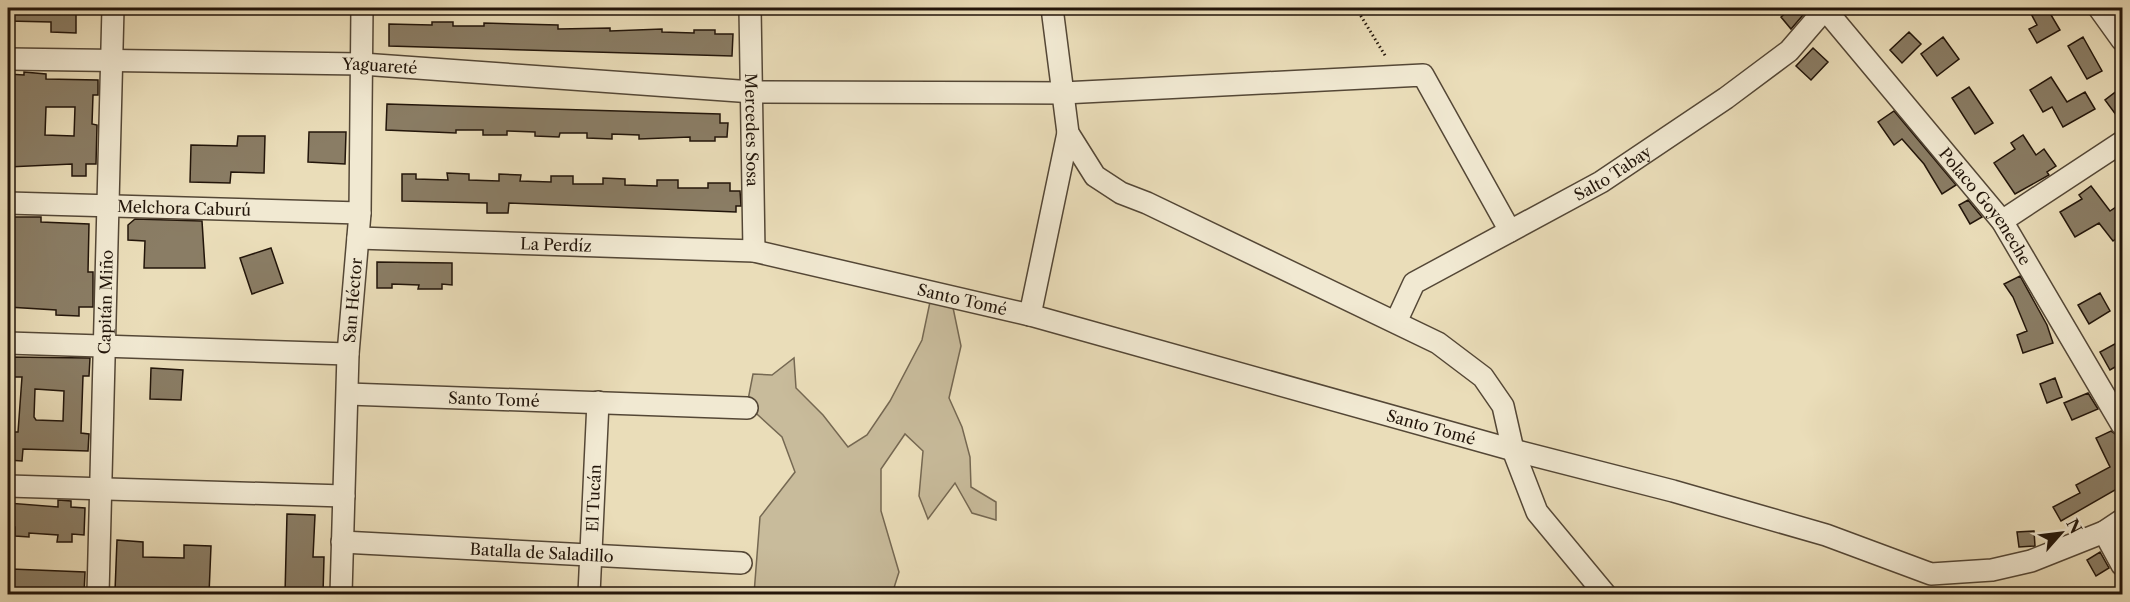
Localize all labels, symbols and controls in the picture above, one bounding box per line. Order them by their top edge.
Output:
street label: Yaguareté [341,54,418,78]
street label: Mercedes Sosa [741,73,763,187]
street label: Salto Tabay [1570,141,1656,205]
street label: Polaco Goyeneche [1935,144,2036,269]
street label: Melchora Caburú [117,196,251,220]
street label: La Perdíz [520,233,592,256]
street label: Capitán Miño [94,249,117,355]
street label: San Héctor [339,257,366,344]
street label: Santo Tomé [915,279,1009,319]
street label: Santo Tomé [448,388,540,411]
street label: Santo Tomé [1384,405,1478,449]
street label: El Tucán [582,464,605,532]
north arrow [2031,503,2091,563]
text: N [2062,515,2086,537]
street label: Batalla de Saladillo [469,539,614,566]

